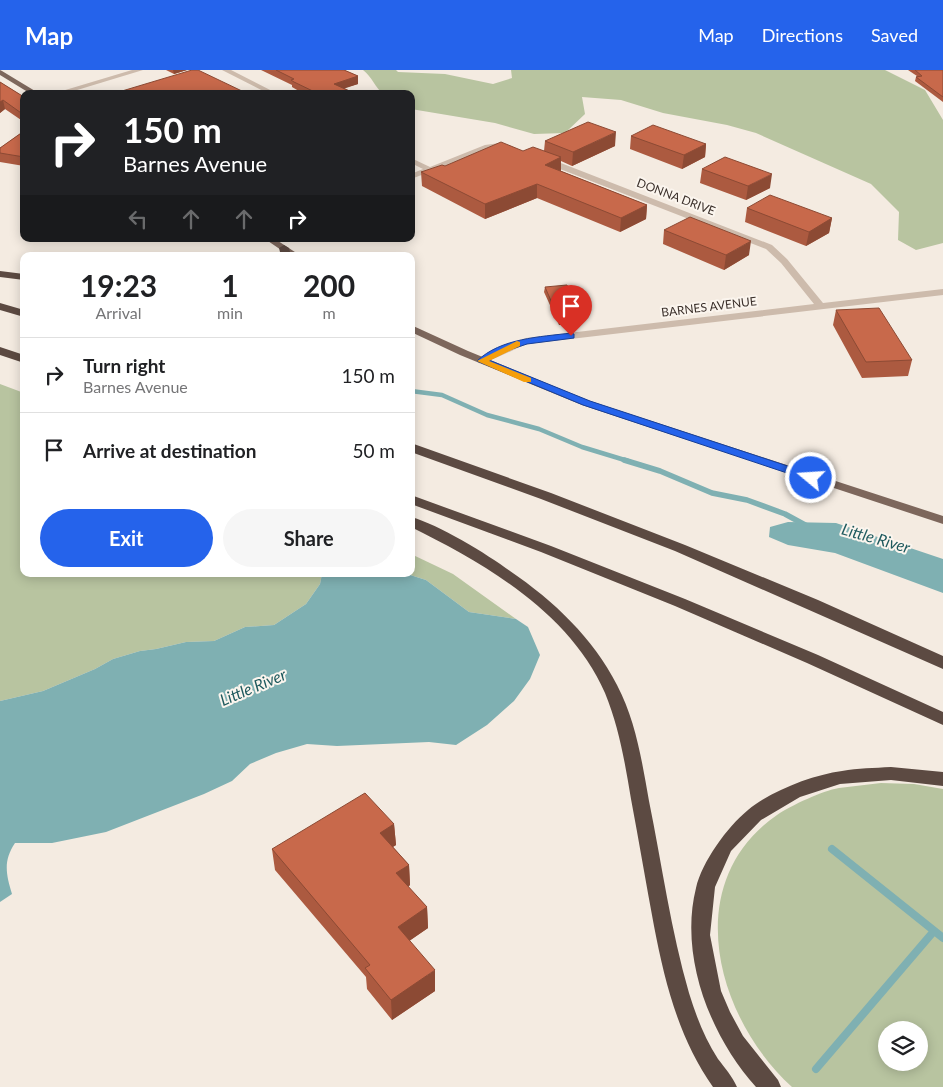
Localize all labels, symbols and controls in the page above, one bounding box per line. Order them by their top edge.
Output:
text: Map [25,21,73,50]
text: Map [698,24,734,46]
text: Directions [762,24,843,46]
text: Saved [871,24,918,46]
text: 150 m [123,108,222,150]
icon: right [40,110,105,175]
text: Barnes Avenue [123,150,267,177]
street label: DONNA DRIVE [635,175,718,218]
icon: left [124,205,152,233]
icon: ahead [177,205,205,233]
icon: ahead [230,205,258,233]
icon: right [283,205,311,233]
text: 19:23 [80,267,157,303]
text: 1 [221,267,239,303]
text: 200 [303,267,355,303]
pin [550,285,592,336]
icon: arrive [557,292,585,320]
street label: BARNES AVENUE [660,293,758,320]
text: Arrival [95,303,142,322]
text: min [217,303,243,322]
text: m [322,303,336,322]
text: Turn right [83,354,165,377]
icon: right [40,361,68,389]
text: 150 m [341,364,395,387]
text: Barnes Avenue [83,377,188,396]
icon: arrive [40,436,68,464]
text: Arrive at destination [83,439,256,462]
text: 50 m [352,439,395,462]
position arrow [784,451,836,503]
button: Exit [40,509,213,567]
button: Share [223,509,395,567]
water label: Little River [840,519,913,556]
water label: Little River [217,664,289,709]
map controls [878,1021,928,1071]
button: layers [878,1021,928,1071]

